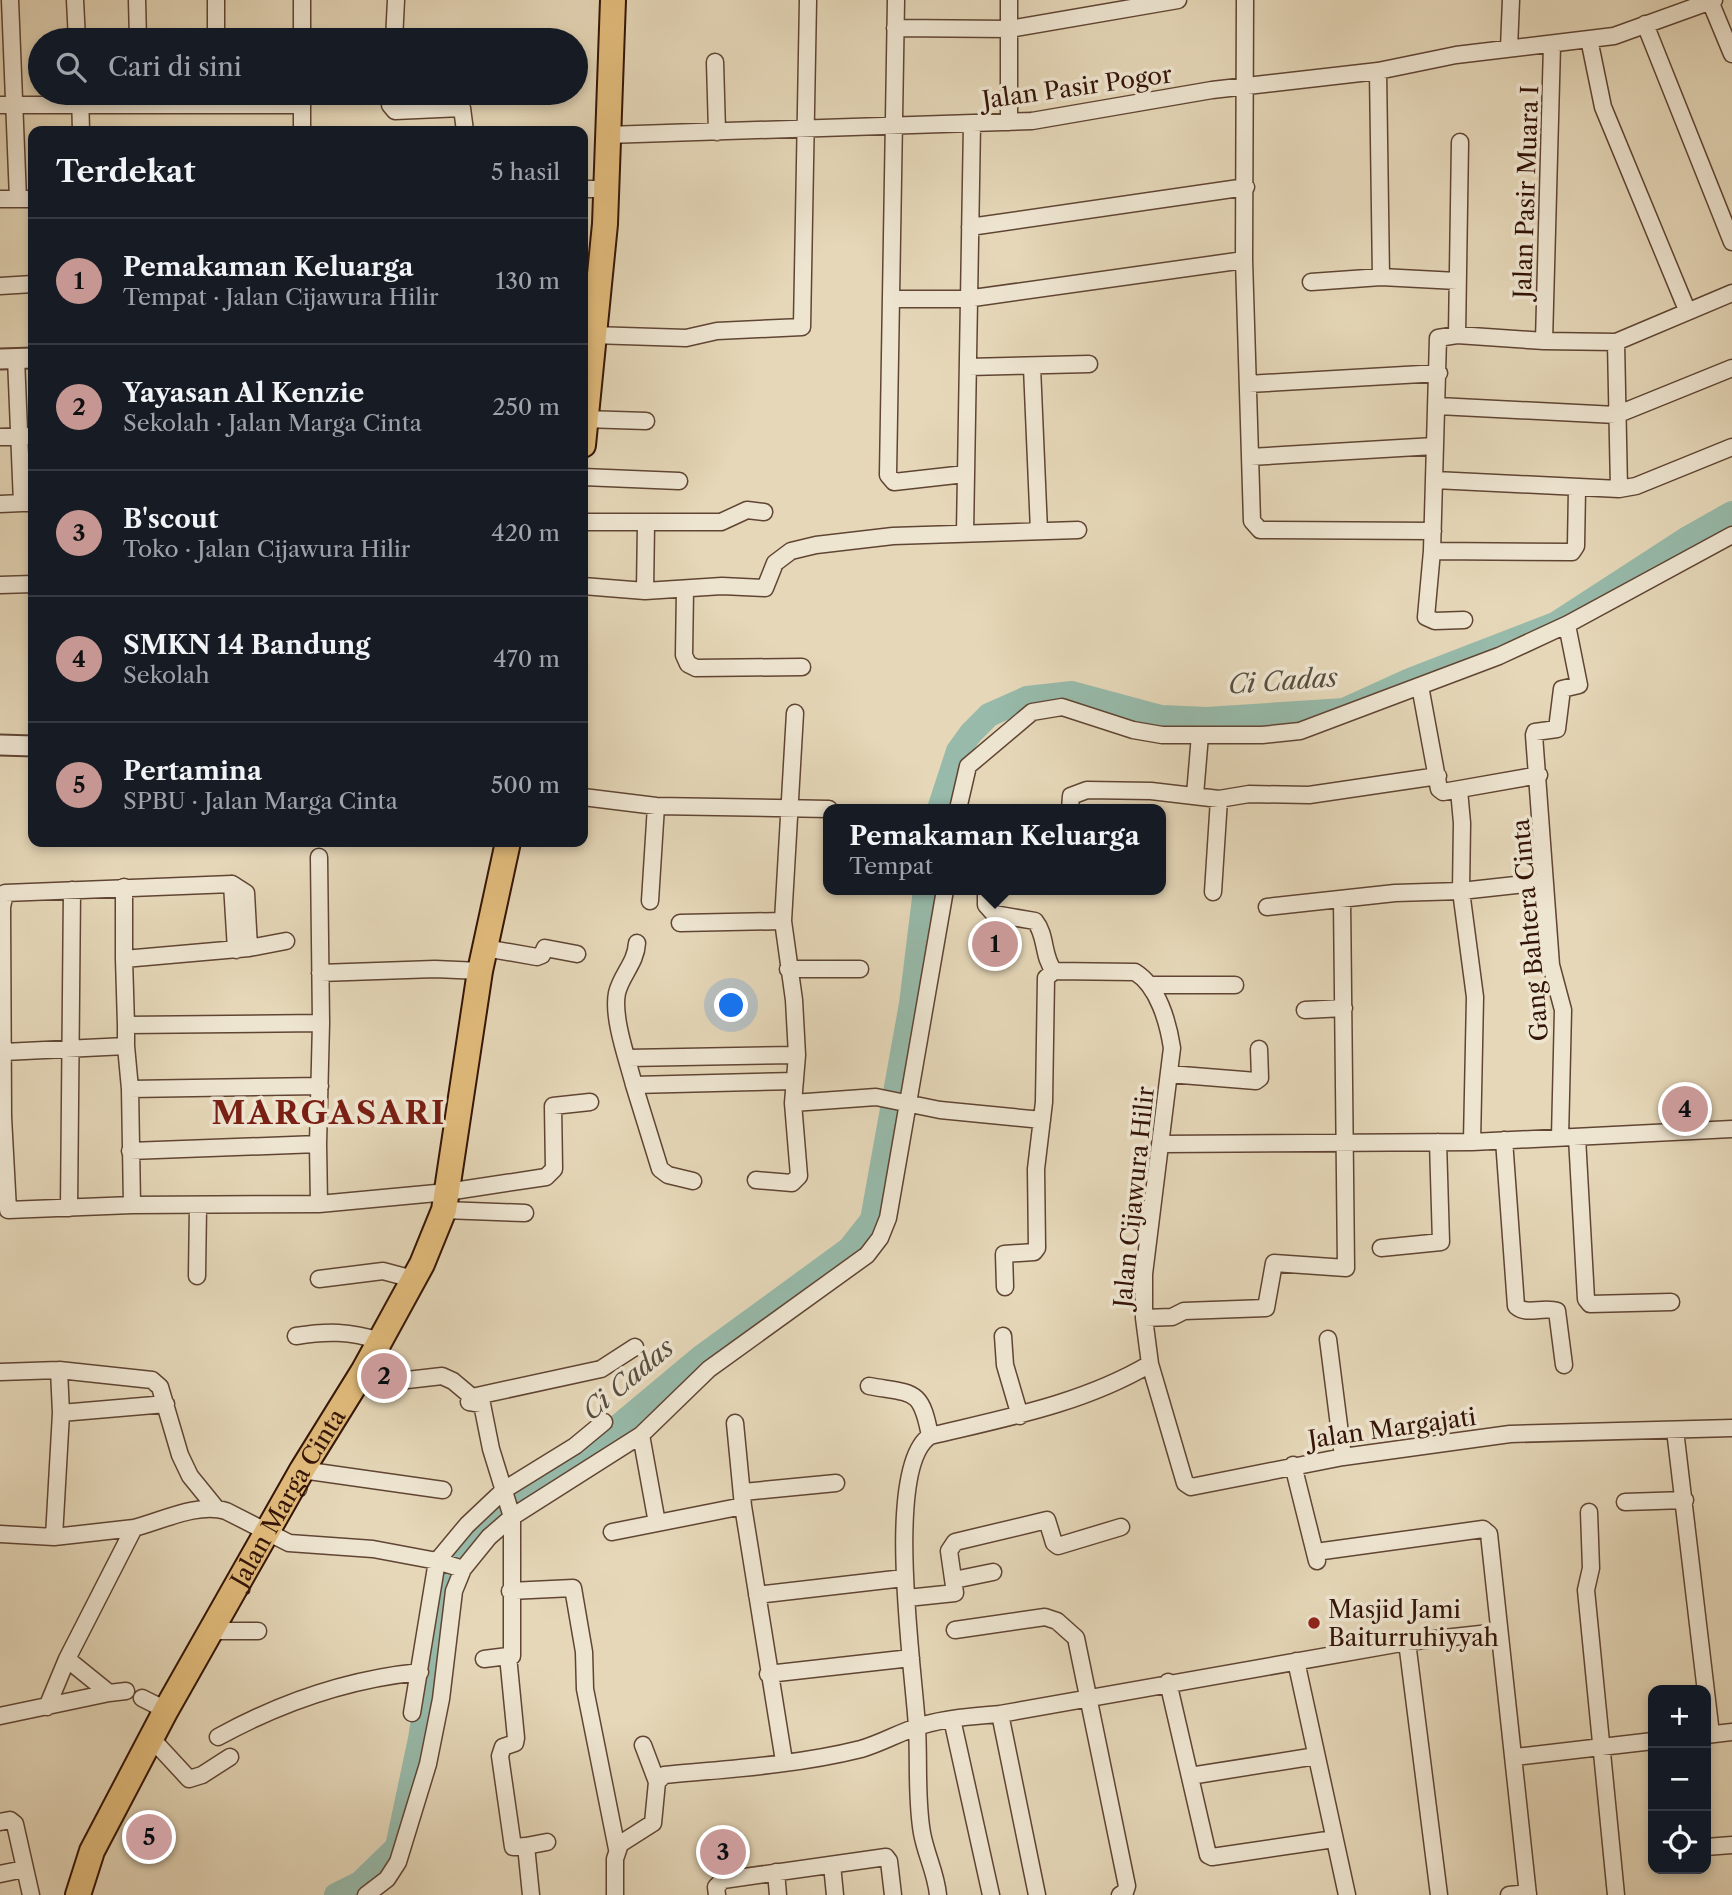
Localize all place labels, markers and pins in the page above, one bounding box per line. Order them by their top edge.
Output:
pin: 1 [972,918,1018,970]
pin: 4 [1662,1083,1708,1135]
pin: 2 [361,1350,407,1402]
place label: Masjid Jami Baiturruhiyyah [1328,1595,1499,1652]
marker: Masjid Jami Baiturruhiyyah [1306,1615,1322,1631]
pin: 5 [126,1811,172,1863]
pin: 3 [700,1826,746,1878]

